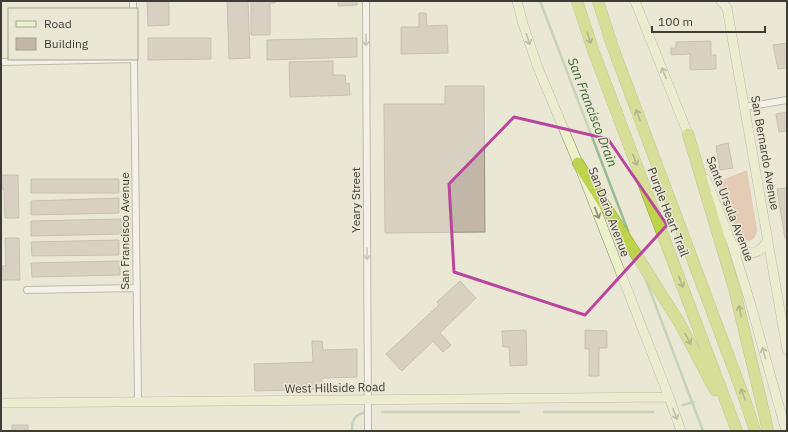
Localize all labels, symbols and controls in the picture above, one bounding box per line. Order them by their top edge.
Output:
legend [8,8,138,60]
scale bar [652,8,765,34]
text: 100 m [658,14,693,29]
text: Road [44,16,72,31]
one-way arrow [525,32,532,45]
one-way arrow [586,32,594,44]
one-way arrow [362,33,370,46]
text: Building [44,36,89,51]
water label: San Francisco Drain [564,55,621,169]
one-way arrow [659,67,667,79]
street label: San Bernardo Avenue [748,94,783,212]
one-way arrow [634,109,642,121]
one-way arrow [631,154,639,166]
street label: Santa Ursula Avenue [703,154,758,264]
street label: San Dario Avenue [586,165,634,259]
street label: Purple Heart Trail [645,165,692,259]
street label: Yeary Street [348,167,363,233]
street label: San Francisco Avenue [117,172,132,290]
one-way arrow [594,206,601,218]
one-way arrow [363,247,371,260]
one-way arrow [677,275,685,287]
one-way arrow [736,305,743,318]
one-way arrow [685,332,692,344]
one-way arrow [760,347,767,360]
street label: West Hillside Road [285,379,385,396]
one-way arrow [739,387,746,400]
one-way arrow [671,408,679,420]

